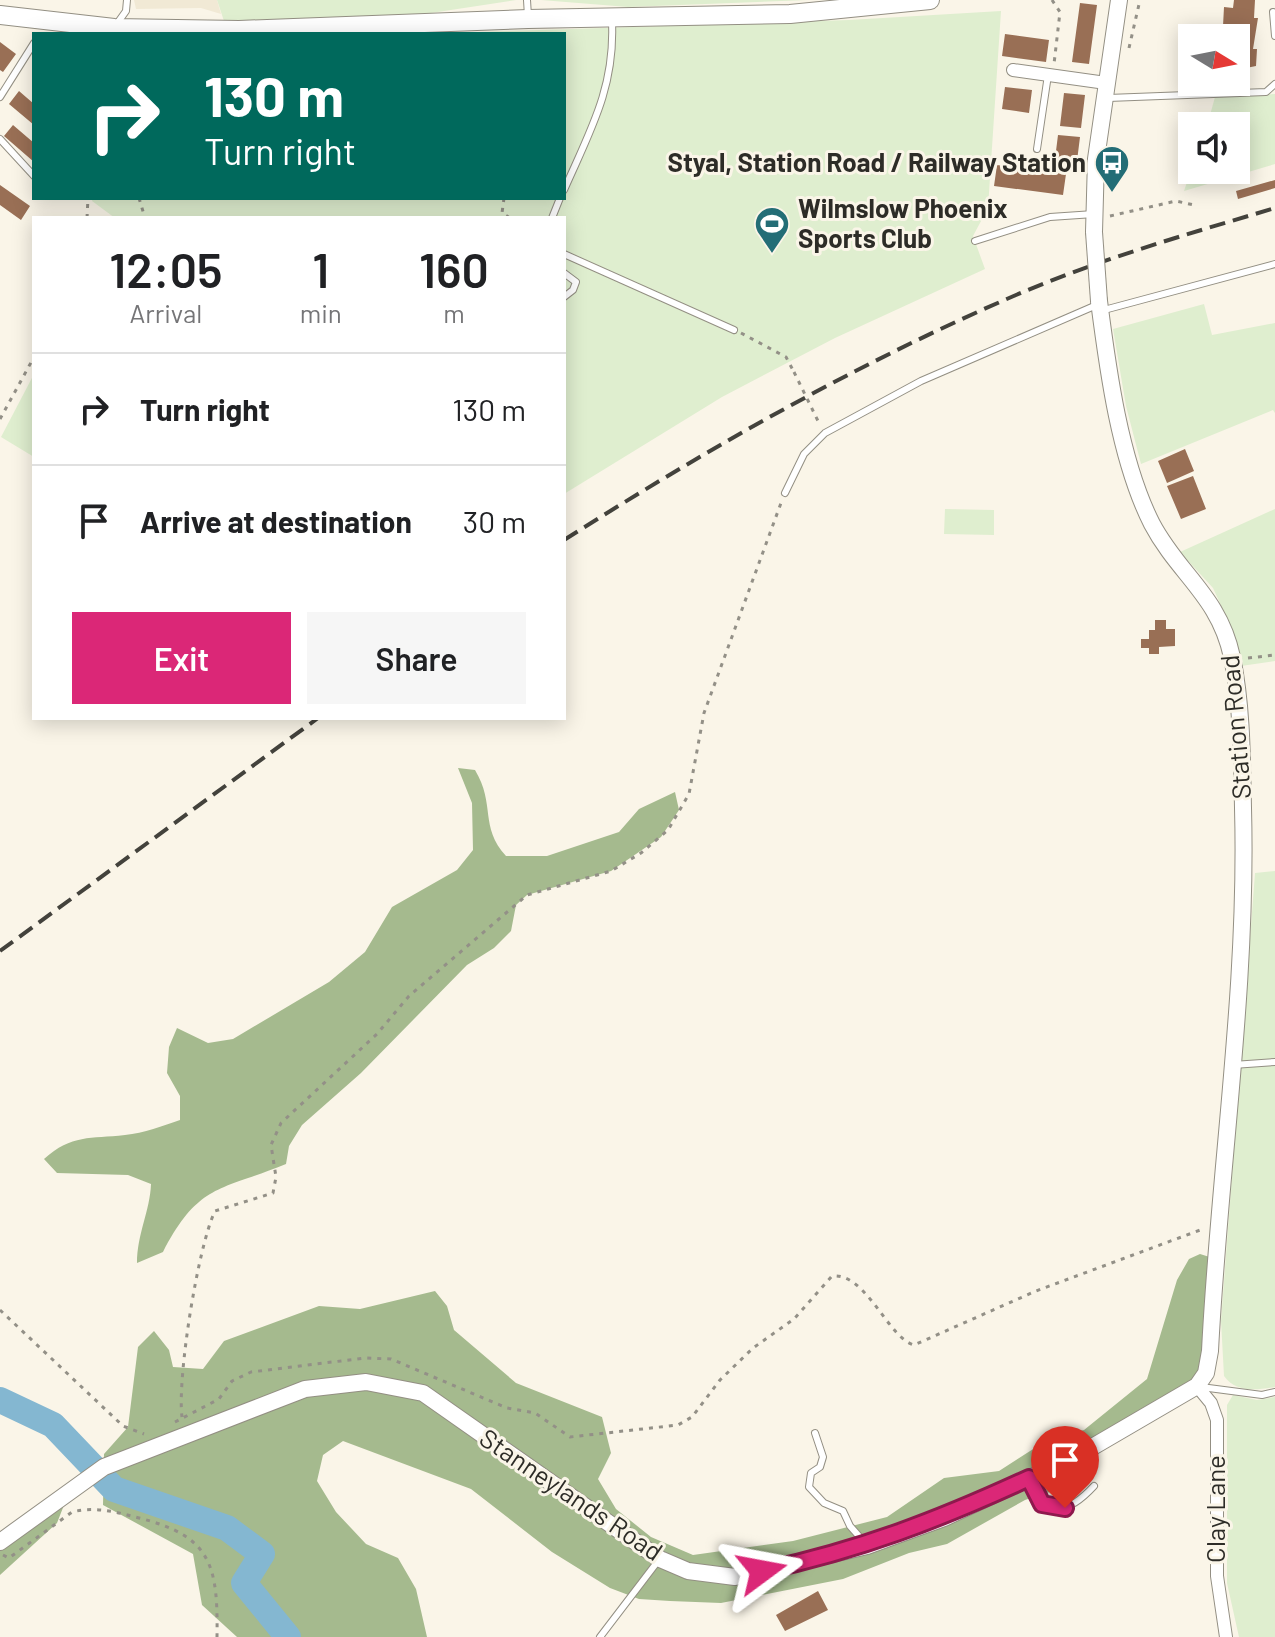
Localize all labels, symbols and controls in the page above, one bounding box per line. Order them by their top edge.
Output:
north arrow [1178,24,1250,96]
map controls [1178,24,1250,184]
text: 130 m [204,61,344,128]
icon: right [72,64,176,168]
button: sound [1178,112,1250,184]
text: Turn right [204,129,356,172]
bus stop icon: Styal, Station Road / Railway Station [1093,144,1131,194]
place label: Styal, Station Road / Railway Station [667,146,1086,177]
place label: Wilmslow Phoenix Sports Club [798,192,1007,253]
sports icon: Wilmslow Phoenix Sports Club [753,205,791,255]
text: 12:05 [109,240,222,298]
text: 1 [312,240,329,298]
text: 160 [419,240,489,298]
text: Arrival [130,297,202,328]
text: min [300,297,342,328]
text: m [443,297,465,328]
icon: right [72,387,116,431]
text: Turn right [140,391,270,427]
text: 130 m [452,391,526,427]
icon: arrive [72,499,116,543]
text: Arrive at destination [140,503,412,539]
text: 30 m [463,503,526,539]
button: Exit [72,612,291,704]
button: Share [307,612,526,704]
street label: Station Road [1213,654,1256,801]
street label: Stanneylands Road [475,1421,669,1566]
pin [1031,1426,1099,1508]
icon: arrive [1043,1438,1087,1482]
street label: Clay Lane [1199,1455,1230,1563]
position arrow [720,1529,804,1613]

